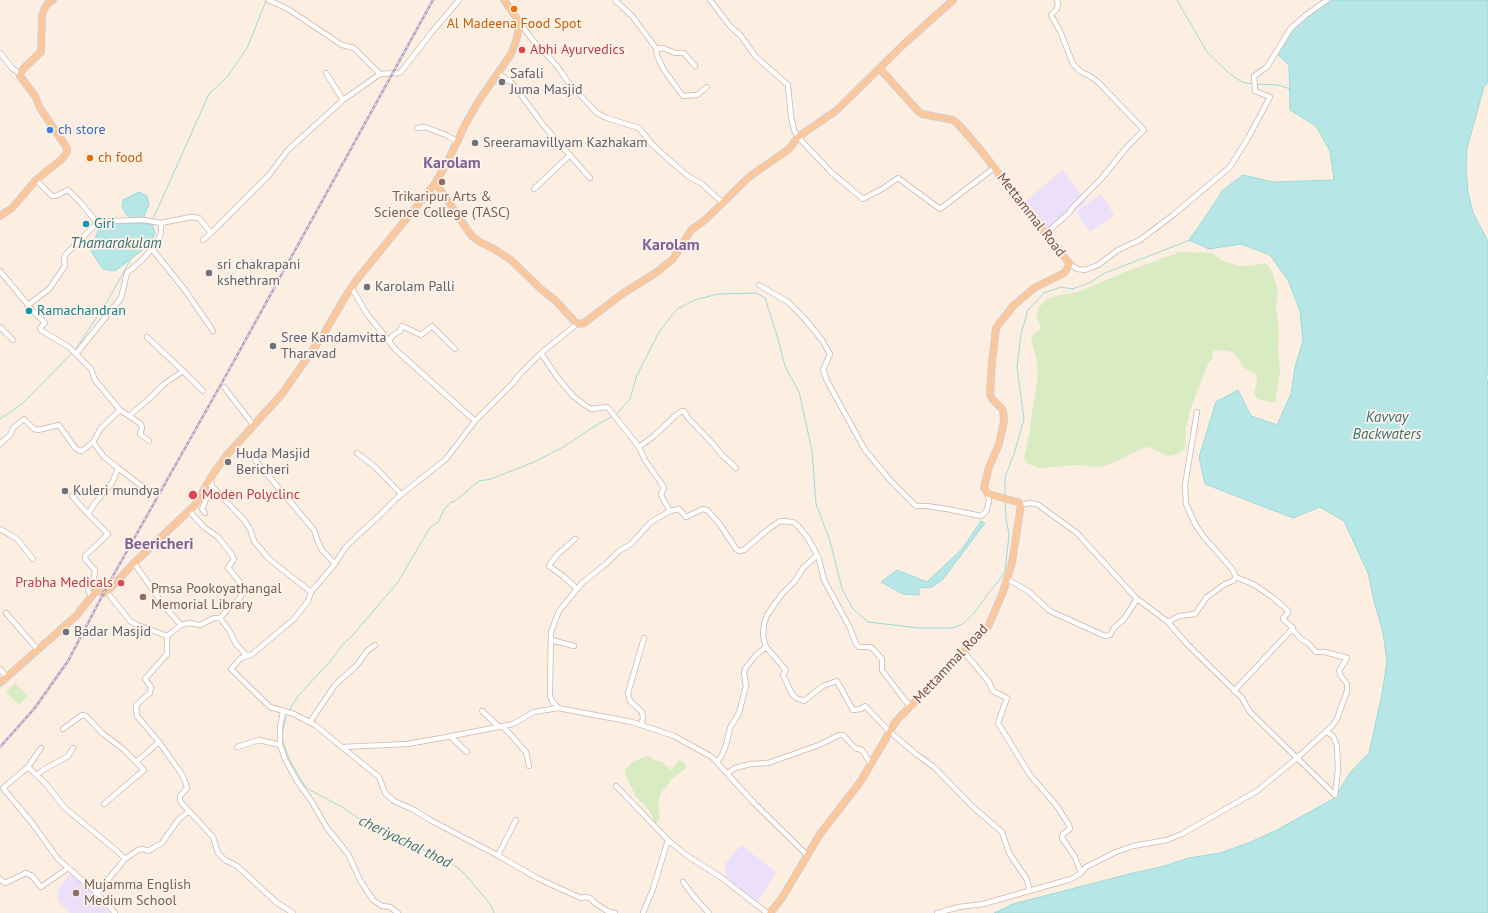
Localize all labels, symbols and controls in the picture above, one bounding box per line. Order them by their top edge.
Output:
marker: Al Madeena Food Spot [509,4,519,14]
place label: Al Madeena Food Spot [447,16,581,32]
place label: Abhi Ayurvedics [530,42,625,58]
marker: Abhi Ayurvedics [517,45,527,55]
place label: Safali Juma Masjid [510,66,583,98]
marker: Safali Juma Masjid [497,77,507,87]
place label: ch store [58,122,106,138]
marker: ch store [45,125,55,135]
place label: Sreeramavillyam Kazhakam [483,135,647,151]
marker: Sreeramavillyam Kazhakam [470,138,480,148]
place label: ch food [98,150,143,166]
marker: ch food [85,153,95,163]
district label: Karolam [423,153,481,173]
street label: Mettammal Road [993,170,1069,260]
marker: Trikaripur Arts & Science College (TASC) [437,177,447,187]
place label: Trikaripur Arts & Science College (TASC) [374,189,510,222]
place label: Giri [94,216,115,232]
marker: Giri [81,219,91,229]
water label: Thamarakulam [70,235,162,253]
district label: Karolam [642,235,700,255]
place label: sri chakrapani kshethram [217,257,300,290]
marker: sri chakrapani kshethram [204,268,214,278]
place label: Karolam Palli [375,279,455,295]
marker: Karolam Palli [362,282,372,292]
place label: Ramachandran [37,303,126,319]
marker: Ramachandran [24,306,34,316]
place label: Sree Kandamvitta Tharavad [281,330,387,362]
marker: Sree Kandamvitta Tharavad [268,341,278,351]
water label: Kavvay Backwaters [1353,409,1421,444]
place label: Huda Masjid Bericheri [236,446,310,478]
marker: Huda Masjid Bericheri [223,457,233,467]
place label: Kuleri mundya [73,483,160,499]
marker: Kuleri mundya [60,486,70,496]
place label: Moden Polyclinc [202,487,300,503]
marker: Moden Polyclinc [187,489,199,501]
district label: Beericheri [124,534,194,554]
place label: Prabha Medicals [15,575,113,591]
marker: Prabha Medicals [116,578,126,588]
place label: Pmsa Pookoyathangal Memorial Library [151,581,282,614]
marker: Pmsa Pookoyathangal Memorial Library [138,592,148,602]
street label: Mettammal Road [910,621,992,707]
place label: Badar Masjid [74,624,151,640]
marker: Badar Masjid [61,627,71,637]
water label: cheriyachal thod [356,812,454,872]
place label: Mujamma English Medium School [84,877,191,910]
marker: Mujamma English Medium School [71,888,81,898]

